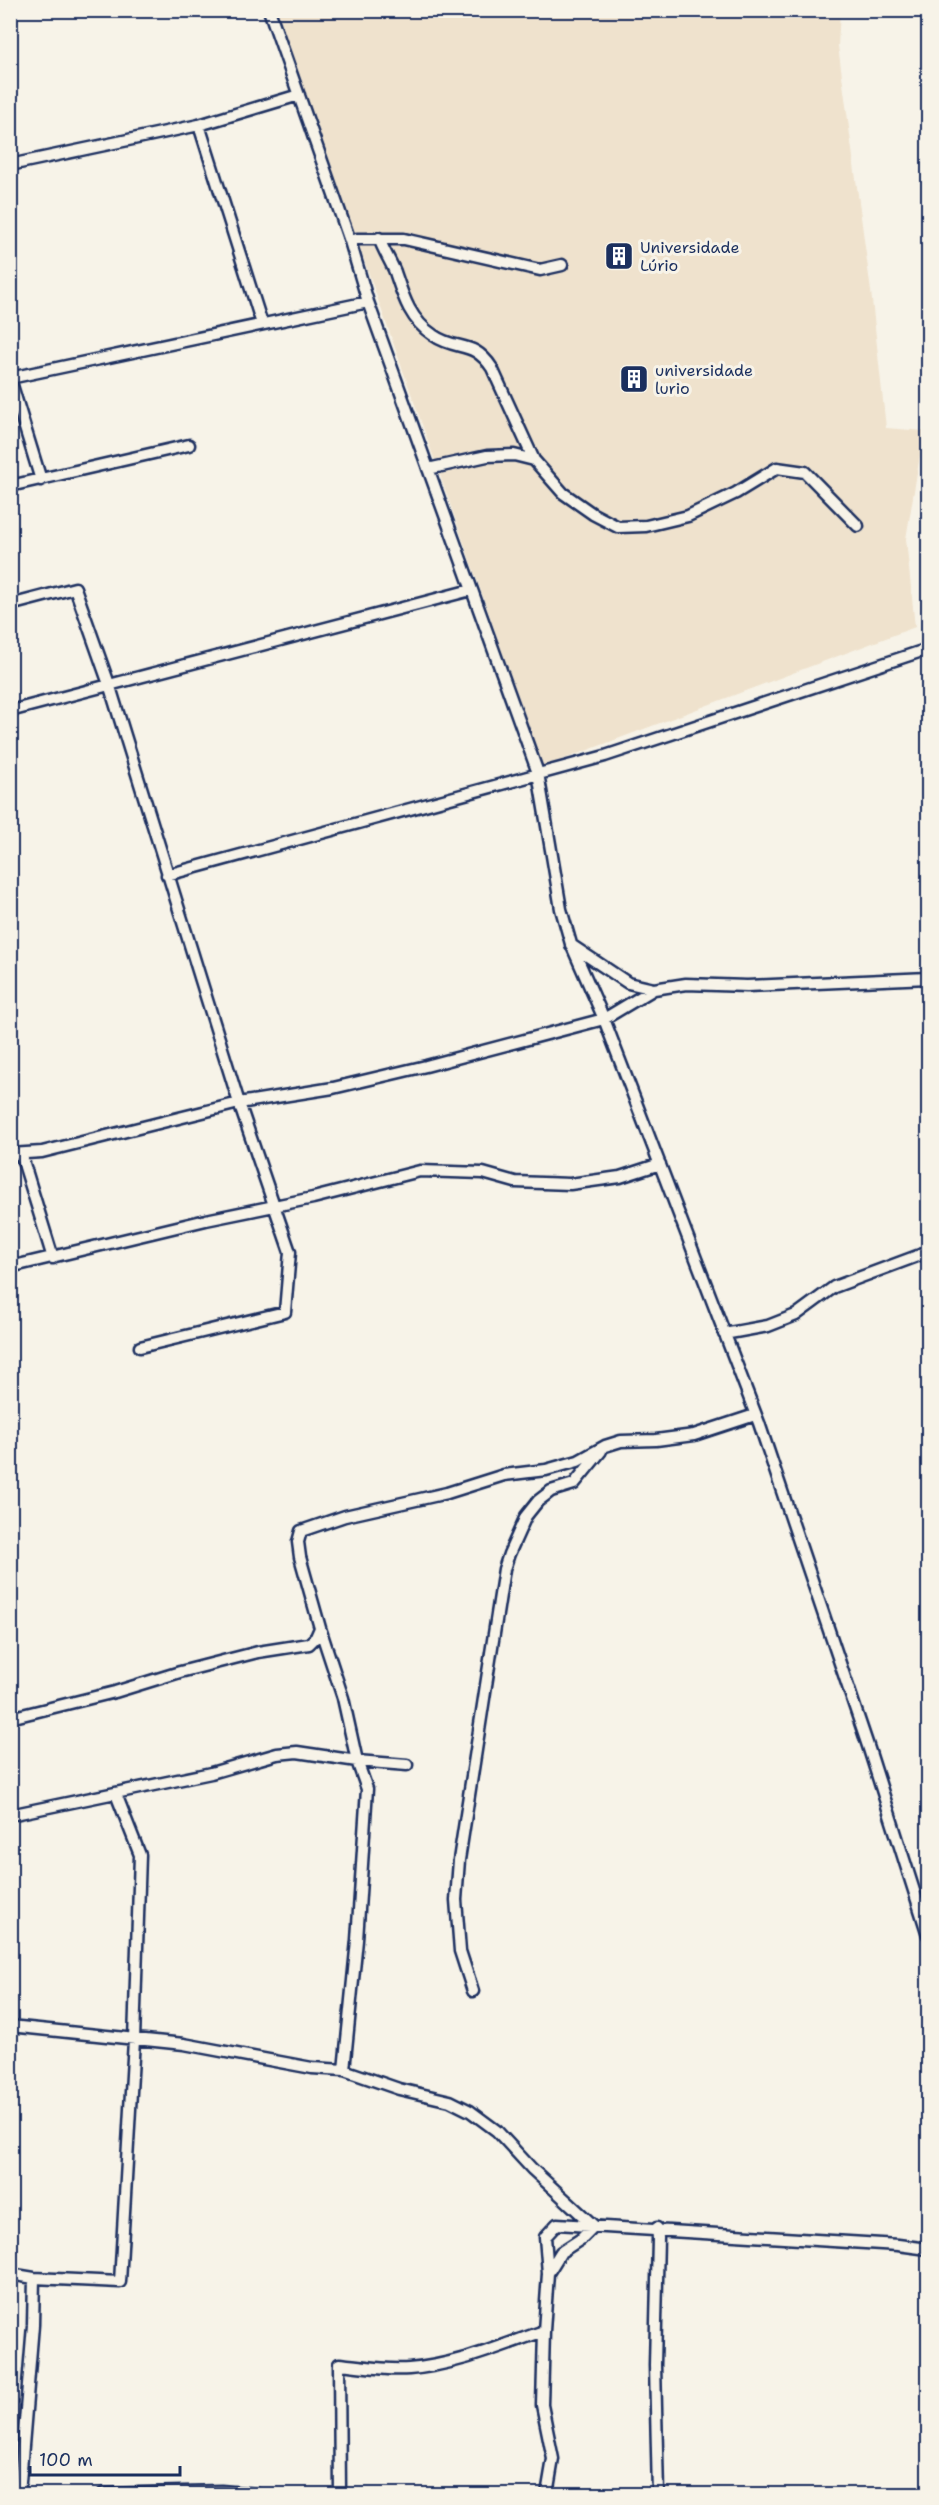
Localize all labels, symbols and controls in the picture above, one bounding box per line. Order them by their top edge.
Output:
place label: Universidade Lúrio [640,237,740,276]
building icon: Universidade Lúrio [603,240,635,272]
place label: universidade lurio [655,360,753,399]
building icon: universidade lurio [618,363,650,395]
scale bar [30,2439,180,2477]
text: 100 m [39,2448,93,2472]

